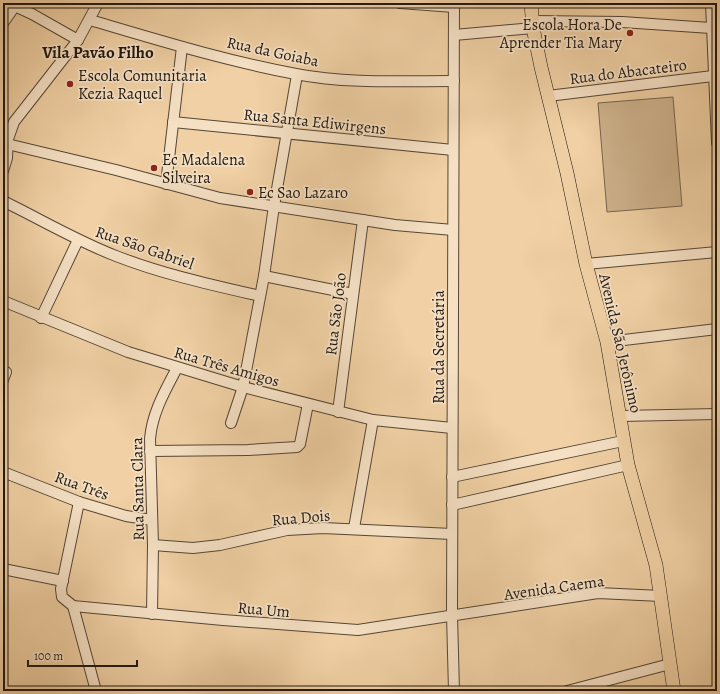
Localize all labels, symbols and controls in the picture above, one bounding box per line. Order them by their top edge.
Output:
place label: Escola Hora De Aprender Tia Mary [499,14,623,54]
marker: Escola Hora De Aprender Tia Mary [625,28,635,38]
street label: Rua da Goiaba [225,31,321,73]
district label: Vila Pavão Filho [41,41,154,64]
street label: Rua do Abacateiro [568,54,688,90]
place label: Escola Comunitaria Kezia Raquel [78,65,207,105]
marker: Escola Comunitaria Kezia Raquel [65,79,75,89]
street label: Rua Santa Ediwirgens [242,104,387,140]
place label: Ec Madalena Silveira [162,149,246,189]
marker: Ec Madalena Silveira [149,163,159,173]
place label: Ec Sao Lazaro [258,182,348,204]
marker: Ec Sao Lazaro [245,187,255,197]
street label: Rua São Gabriel [92,221,197,275]
street label: Avenida São Jerônimo [593,270,647,415]
street label: Rua São João [320,271,352,357]
street label: Rua da Secretária [428,290,450,404]
street label: Rua Três Amigos [171,341,282,393]
street label: Rua Santa Clara [126,436,150,541]
street label: Rua Três [51,466,112,506]
street label: Rua Dois [271,504,331,532]
street label: Avenida Caema [502,570,606,606]
street label: Rua Um [237,597,291,623]
scale bar [28,642,137,668]
text: 100 m [34,648,63,664]

